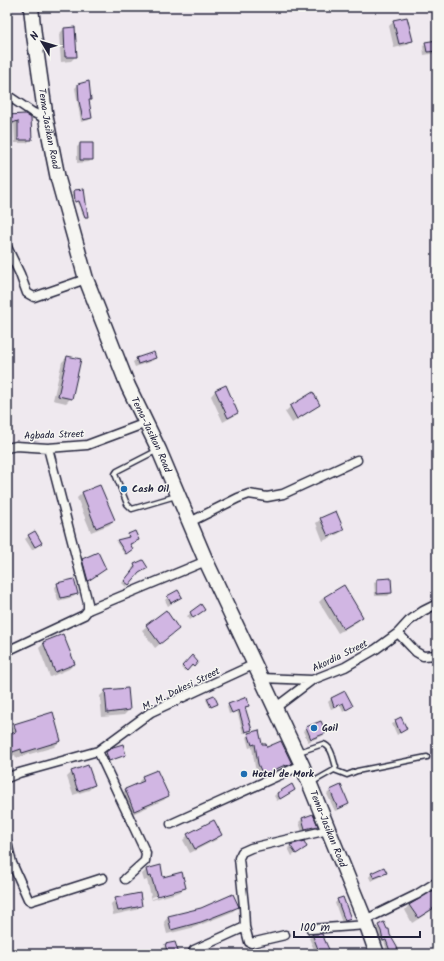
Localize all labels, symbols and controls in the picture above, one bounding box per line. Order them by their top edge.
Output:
north arrow [22,22,62,62]
text: N [26,28,44,45]
street label: Tema-Jasikan Road [34,87,64,172]
street label: Tema-Jasikan Road [126,394,176,476]
street label: Agbada Street [24,426,84,444]
place label: Cash Oil [132,481,169,497]
marker: Cash Oil [119,484,129,494]
street label: Akordia Street [310,636,371,676]
street label: M. M. Dakesi Street [139,663,223,715]
place label: Goil [322,720,338,736]
marker: Goil [309,723,319,733]
place label: Hotel de Mork [252,766,315,782]
marker: Hotel de Mork [239,769,249,779]
street label: Tema-Jasikan Road [305,788,351,871]
scale bar [294,913,420,939]
text: 100 m [300,918,331,937]

